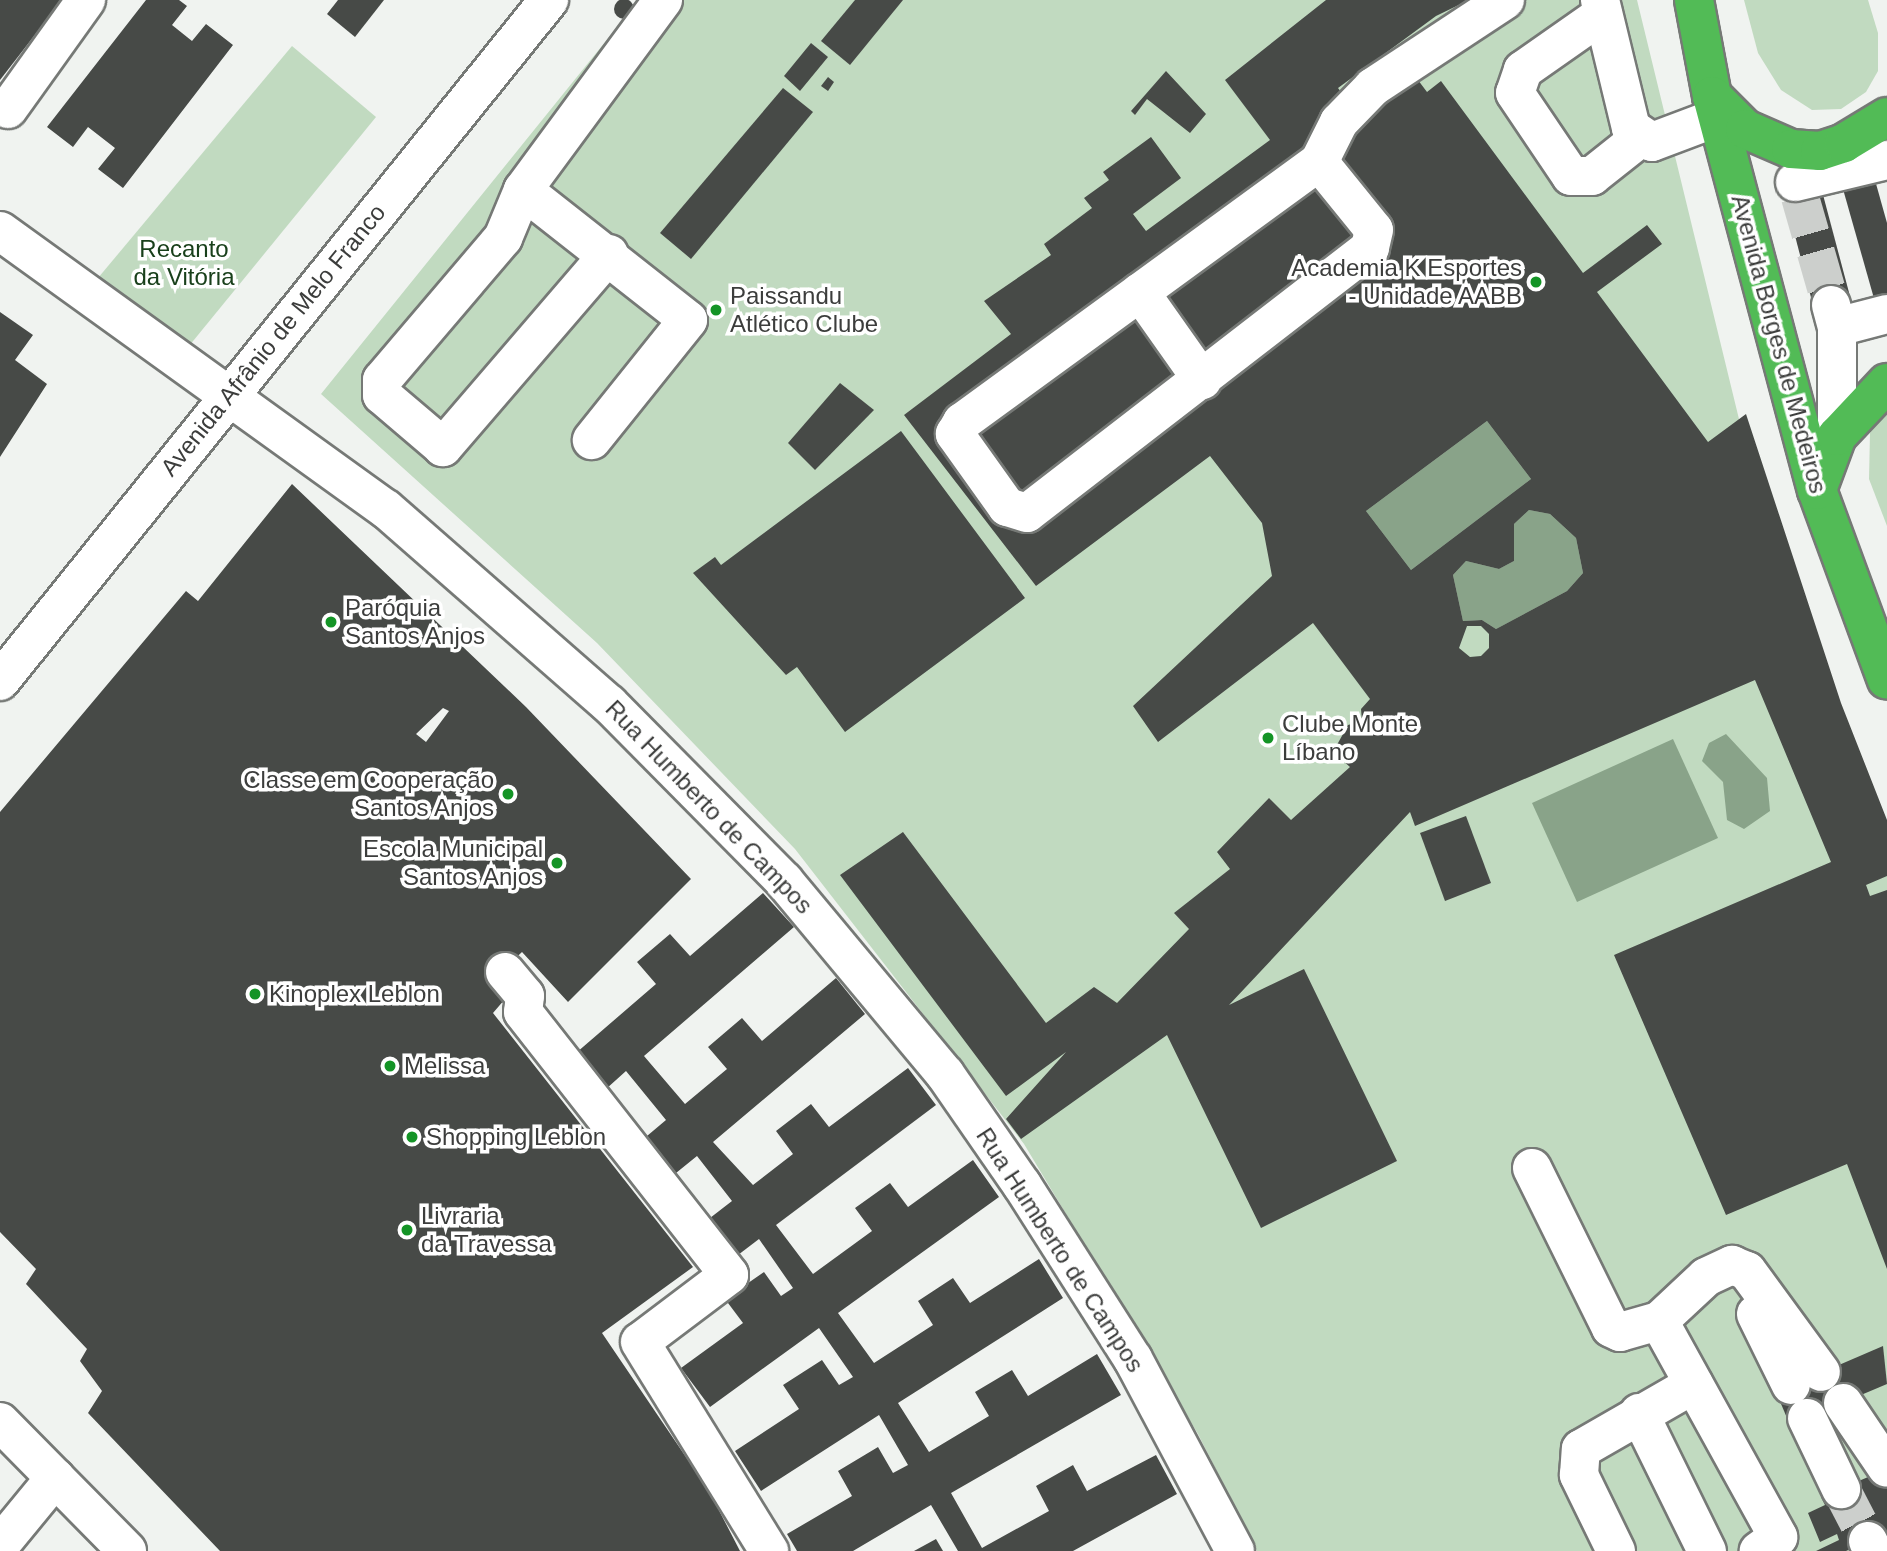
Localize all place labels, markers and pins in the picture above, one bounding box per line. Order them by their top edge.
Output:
place label: Academia K Esportes - Unidade AABB [1291,254,1522,310]
marker: Academia K Esportes - Unidade AABB [1528,274,1544,290]
place label: Paissandu Atlético Clube [730,282,878,338]
marker: Paissandu Atlético Clube [708,302,724,318]
place label: Paróquia Santos Anjos [345,594,486,650]
marker: Paróquia Santos Anjos [323,614,339,630]
place label: Clube Monte Líbano [1282,710,1418,766]
marker: Clube Monte Líbano [1260,730,1276,746]
place label: Classe em Cooperação Santos Anjos [243,766,494,822]
marker: Classe em Cooperação Santos Anjos [500,786,516,802]
place label: Escola Municipal Santos Anjos [363,835,543,891]
marker: Escola Municipal Santos Anjos [549,855,565,871]
place label: Kinoplex Leblon [269,980,440,1008]
marker: Kinoplex Leblon [247,986,263,1002]
place label: Melissa [404,1052,485,1080]
marker: Melissa [382,1058,398,1074]
place label: Shopping Leblon [426,1123,606,1151]
marker: Shopping Leblon [404,1129,420,1145]
place label: Livraria da Travessa [421,1202,552,1258]
marker: Livraria da Travessa [399,1222,415,1238]

